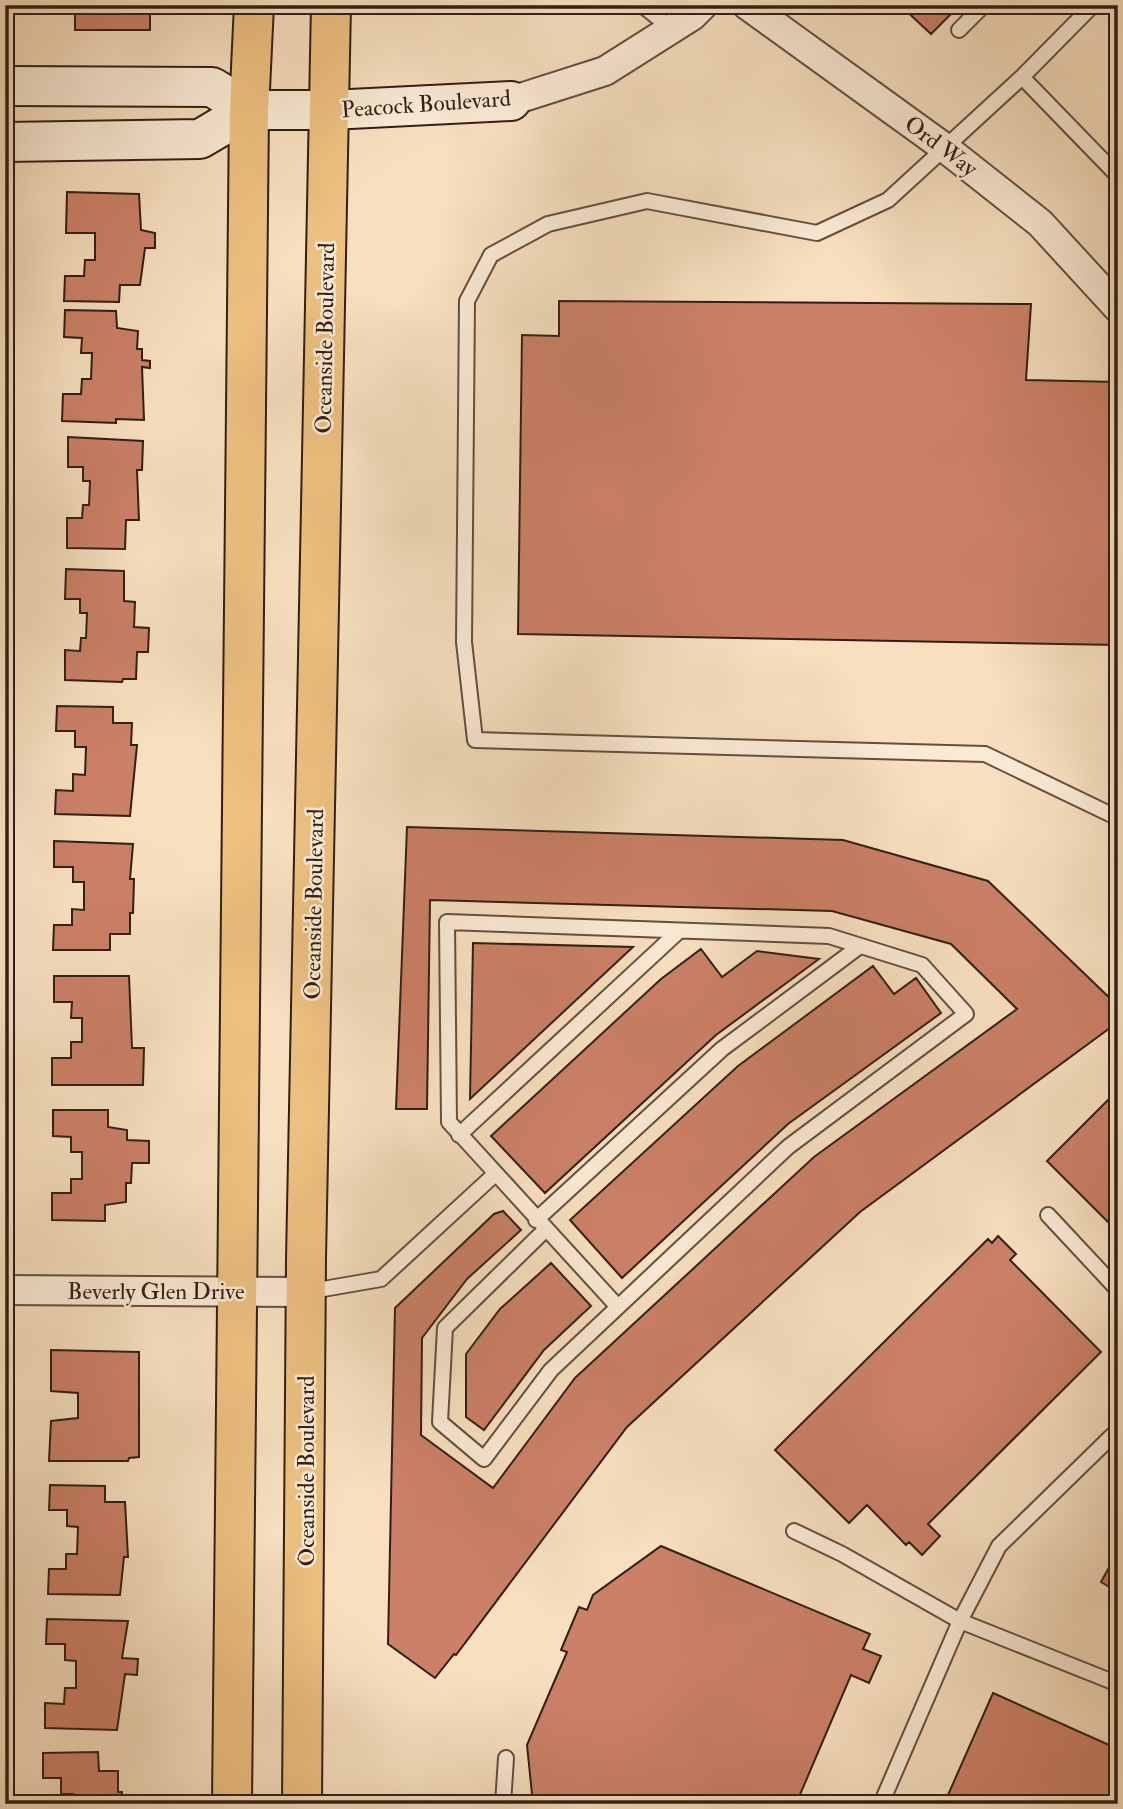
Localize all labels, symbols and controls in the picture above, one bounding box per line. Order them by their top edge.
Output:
street label: Peacock Boulevard [340,84,512,124]
street label: Ord Way [899,109,984,183]
street label: Oceanside Boulevard [309,242,341,434]
street label: Oceanside Boulevard [298,808,330,1000]
street label: Beverly Glen Drive [67,1277,245,1306]
street label: Oceanside Boulevard [292,1375,321,1567]

